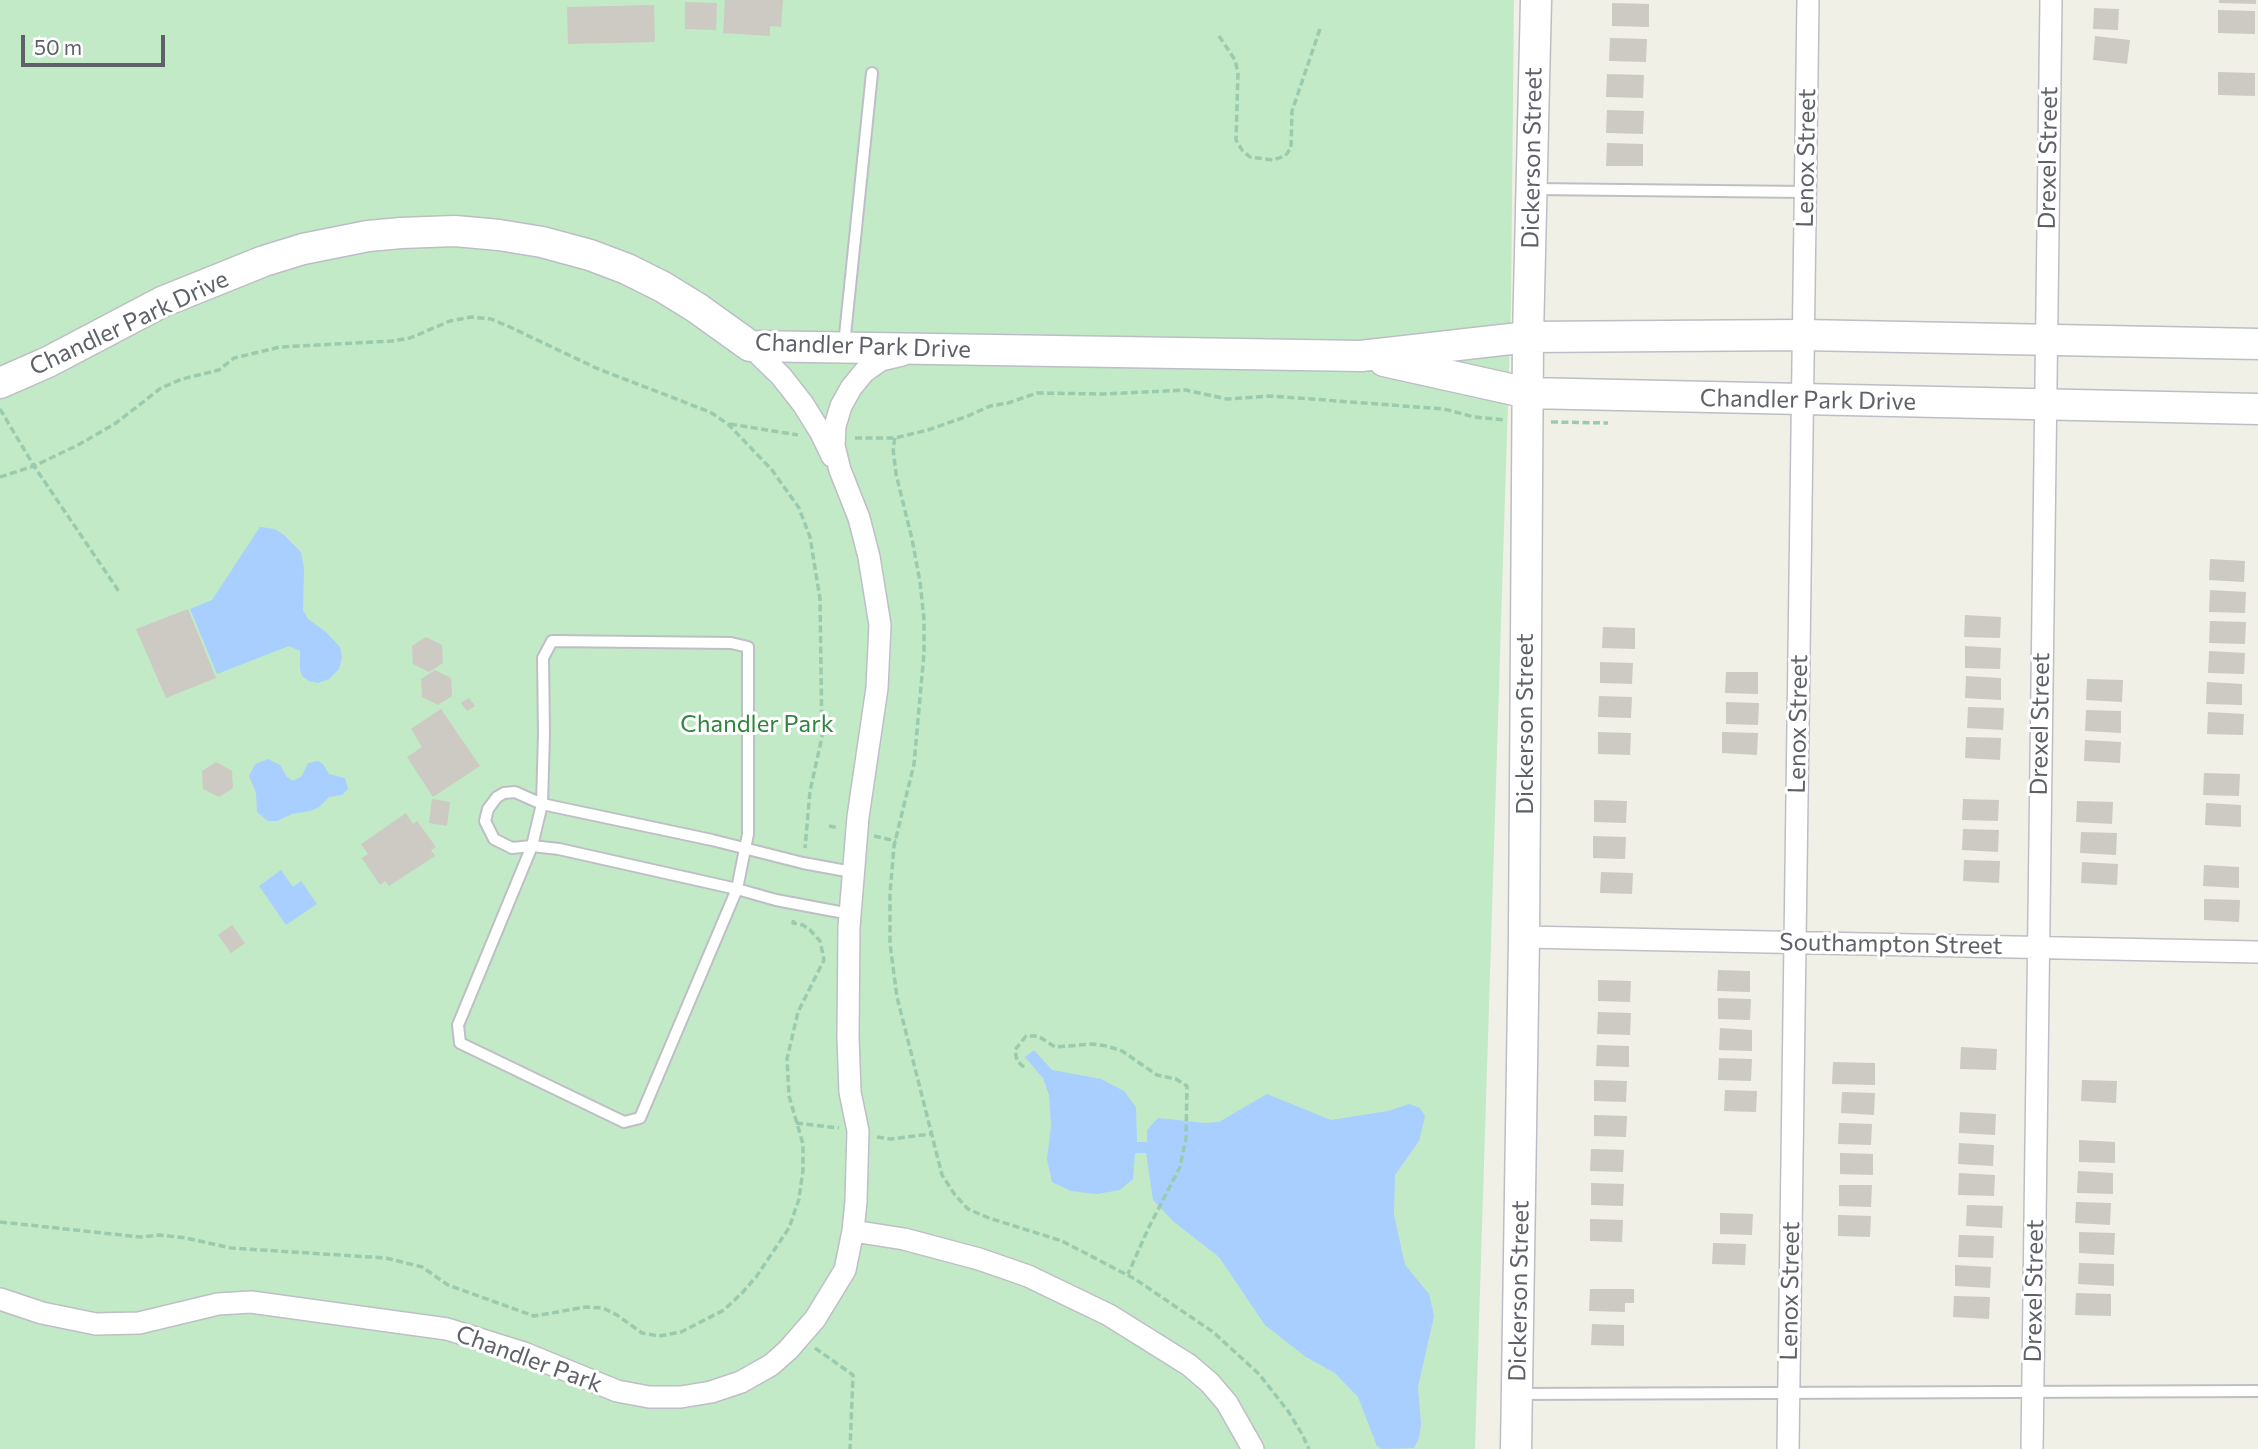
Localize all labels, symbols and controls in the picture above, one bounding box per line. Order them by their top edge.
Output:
scale bar [24,21,168,65]
text: 50 m [34,34,82,59]
street label: Dickerson Street [1516,67,1548,249]
street label: Drexel Street [2032,86,2064,230]
street label: Lenox Street [1790,88,1822,228]
street label: Chandler Park Drive [25,264,233,382]
street label: Chandler Park Drive [755,328,971,364]
street label: Chandler Park Drive [1700,384,1916,416]
street label: Dickerson Street [1511,633,1539,815]
street label: Drexel Street [2024,652,2056,796]
street label: Lenox Street [1782,654,1814,794]
park label: Chandler Park [680,710,834,738]
street label: Southampton Street [1779,928,2003,960]
street label: Dickerson Street [1503,1200,1535,1382]
street label: Drexel Street [2018,1219,2050,1363]
street label: Lenox Street [1774,1221,1806,1361]
street label: Chandler Park [452,1319,606,1399]

